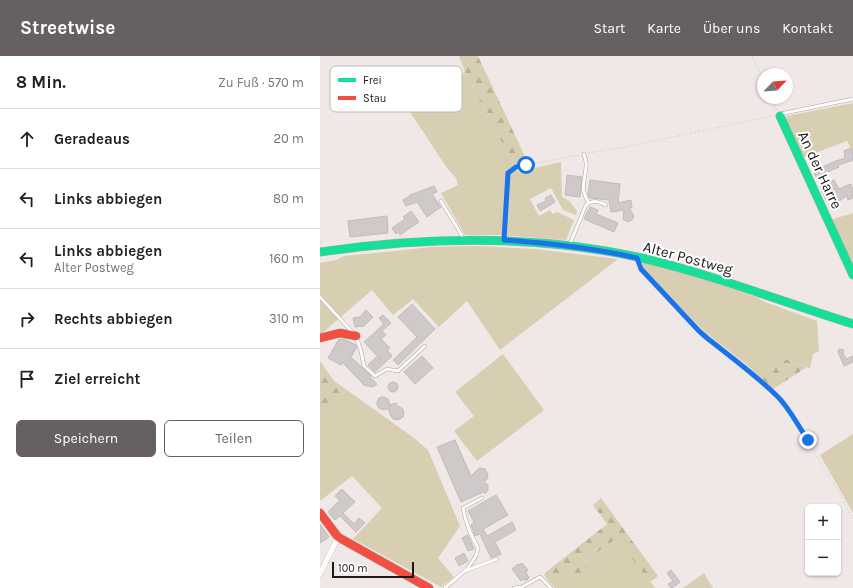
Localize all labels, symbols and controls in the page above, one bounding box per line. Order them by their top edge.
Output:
text: Streetwise [20,17,115,39]
text: Start [593,20,625,37]
text: Karte [647,20,681,37]
text: Über uns [703,20,760,37]
text: Kontakt [782,20,833,37]
legend [330,66,462,112]
north arrow [757,68,793,104]
text: 8 Min. [16,72,66,92]
text: Frei [363,74,382,87]
text: Zu Fuß · 570 m [218,75,304,90]
text: Stau [363,92,387,105]
icon: ahead [16,128,38,150]
street label: An der Harre [794,128,846,212]
text: Geradeaus [54,130,130,148]
text: 20 m [274,131,304,146]
route start [517,156,535,174]
icon: left [16,188,38,210]
text: Links abbiegen [54,190,162,208]
text: 80 m [273,191,304,206]
street label: Alter Postweg [641,237,735,279]
text: Links abbiegen [54,242,162,260]
icon: left [16,248,38,270]
text: 160 m [269,251,304,266]
text: Alter Postweg [54,260,134,275]
icon: right [16,308,38,330]
text: Rechts abbiegen [54,310,173,328]
text: 310 m [269,311,304,326]
icon: arrive [16,368,38,390]
text: Ziel erreicht [54,370,140,388]
button: Speichern [16,420,156,457]
button: Teilen [164,420,304,457]
route end [799,431,817,449]
map controls [805,504,841,576]
button: + [805,504,841,540]
button: − [805,540,841,576]
scale bar [332,560,414,579]
text: 100 m [338,562,368,575]

